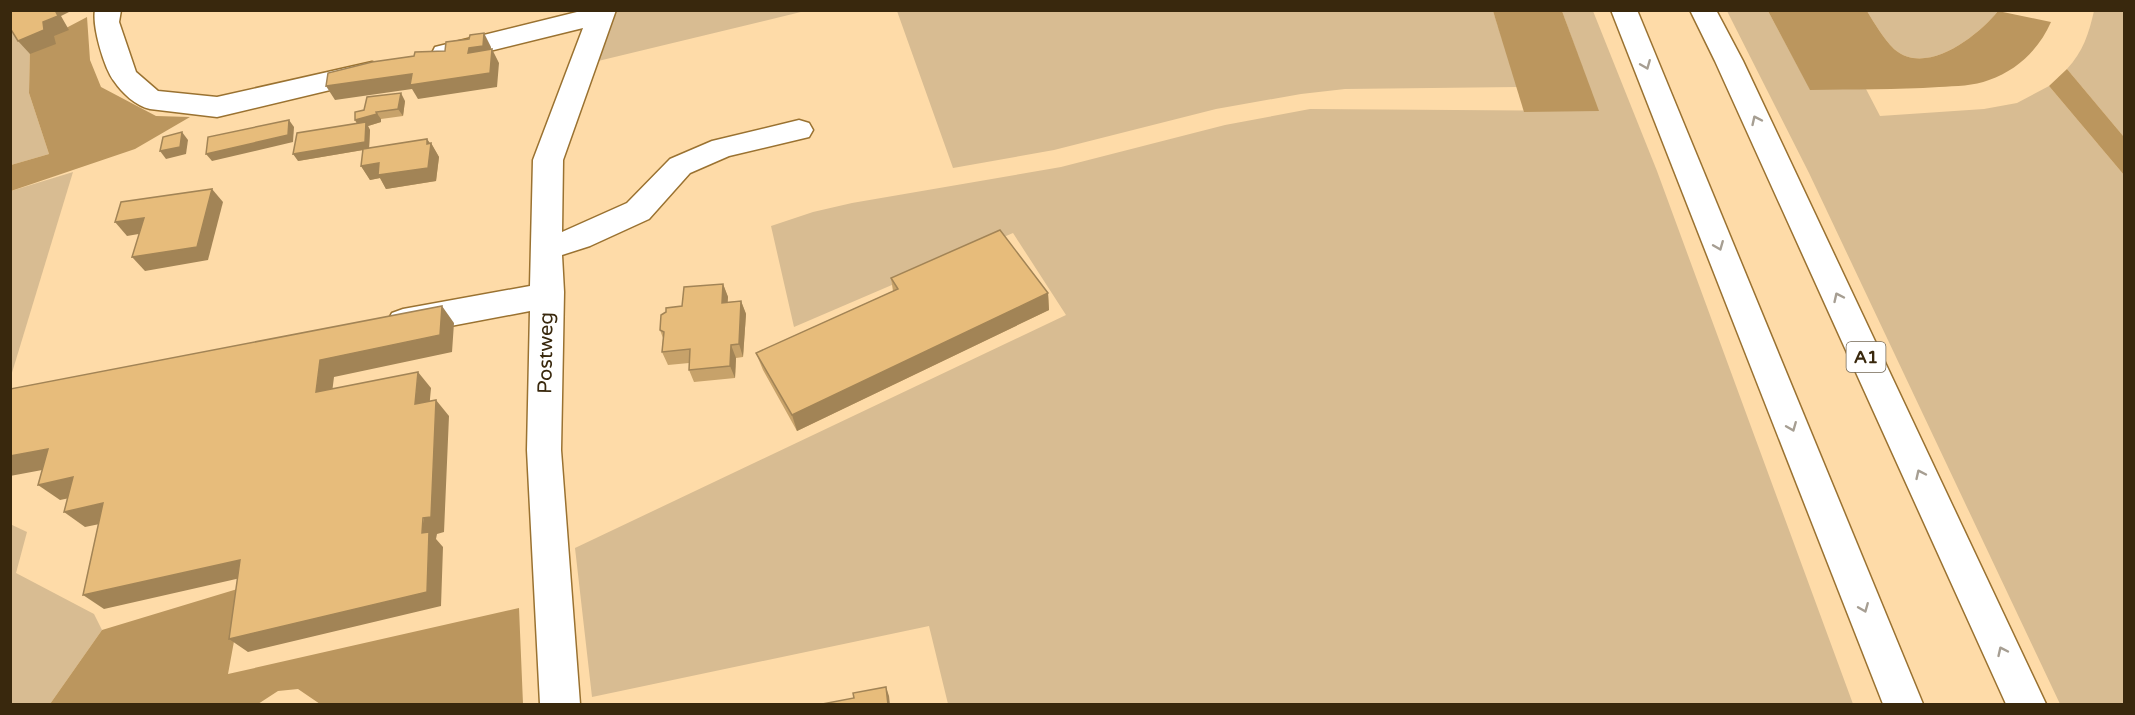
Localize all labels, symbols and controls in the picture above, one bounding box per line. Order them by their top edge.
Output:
one-way arrow [1639,58,1651,69]
one-way arrow [1752,116,1764,127]
one-way arrow [1712,239,1724,250]
one-way arrow [1834,293,1846,304]
street label: Postweg [533,312,559,394]
road number: A1 [1846,342,1886,372]
one-way arrow [1785,420,1797,431]
one-way arrow [1915,470,1927,481]
one-way arrow [1857,601,1869,612]
one-way arrow [1997,647,2009,658]

